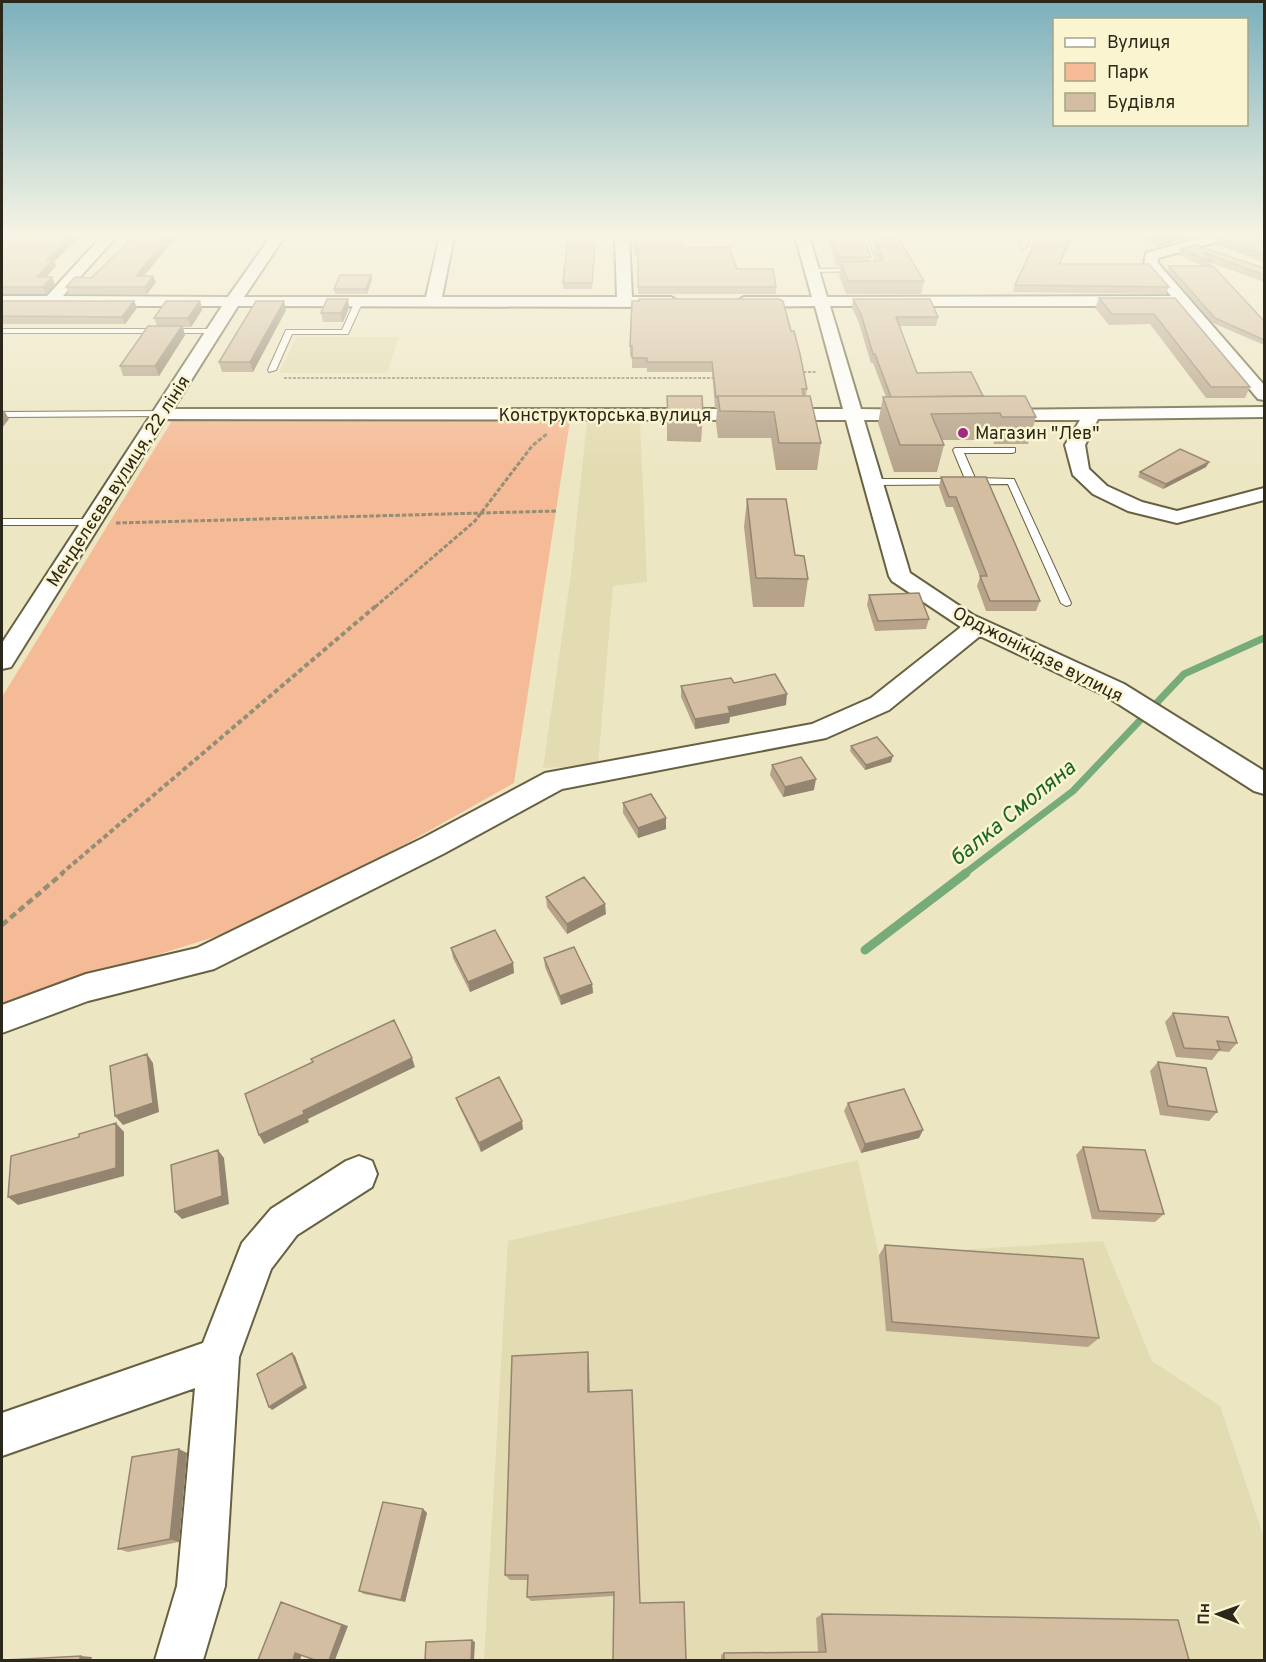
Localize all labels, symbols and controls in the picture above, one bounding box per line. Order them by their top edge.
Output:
legend [1053,18,1248,126]
text: Вулиця [1107,32,1170,55]
text: Парк [1107,62,1149,85]
text: Будівля [1107,92,1175,115]
street label: Менделєєва вулиця, 22 лінія [42,372,196,592]
street label: Конструкторська вулиця [499,405,711,428]
place label: Магазин "Лев" [975,423,1099,446]
marker: Магазин "Лев" [956,426,970,440]
street label: Орджонікідзе вулиця [948,602,1127,708]
water label: балка Смоляна [945,755,1082,873]
north arrow [1188,1584,1248,1644]
text: Пн [1195,1603,1215,1625]

